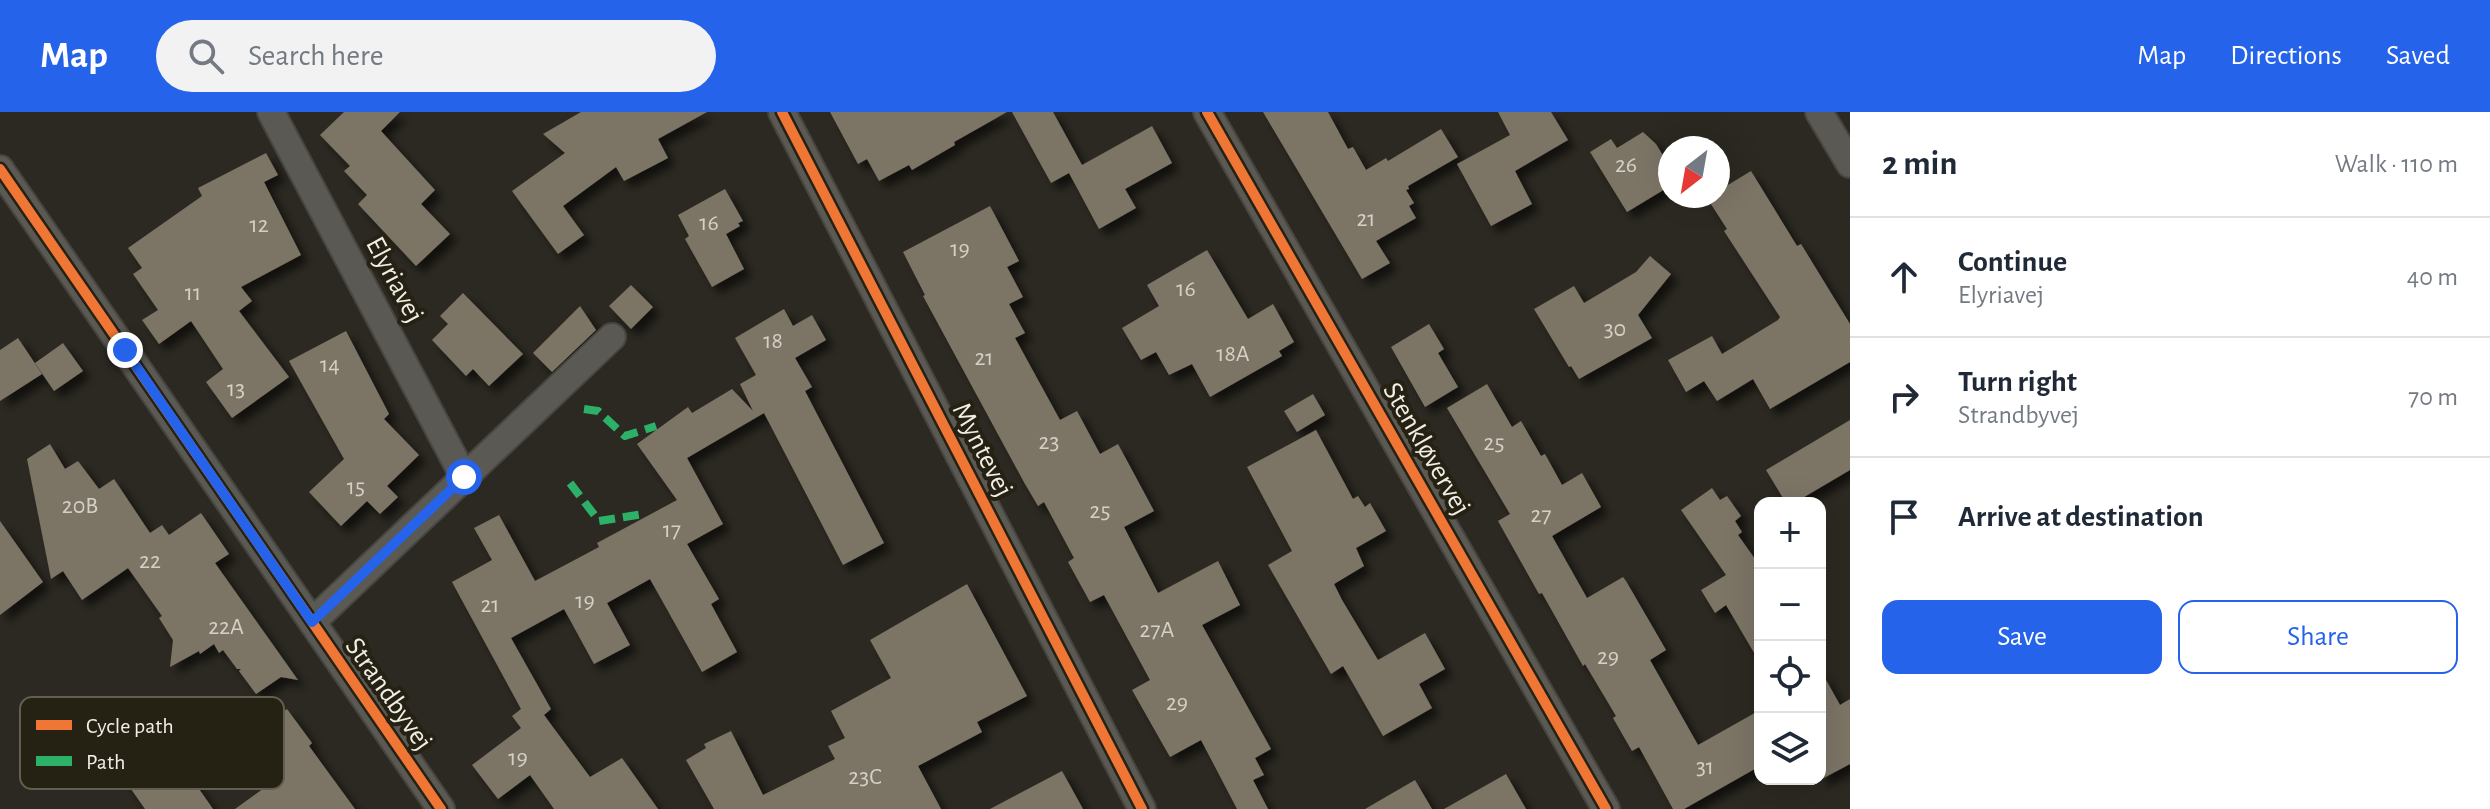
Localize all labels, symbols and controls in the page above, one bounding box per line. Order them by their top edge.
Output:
search box [156,20,716,92]
icon: search [184,34,228,78]
text: Map [40,37,108,75]
text: Search here [248,41,384,71]
text: Map [2137,42,2186,70]
text: Directions [2230,42,2342,70]
text: Saved [2386,42,2450,70]
north arrow [1658,136,1730,208]
text: 2 min [1882,147,1957,181]
text: Walk · 110 m [2335,151,2458,177]
house number: 26 [1615,153,1637,177]
house number: 21 [1356,207,1376,231]
house number: 16 [699,211,719,235]
house number: 12 [249,213,269,237]
street label: Elyriavej [360,233,428,327]
house number: 19 [950,237,970,261]
text: Continue [1958,247,2067,277]
icon: ahead [1882,255,1926,299]
text: 40 m [2407,264,2458,290]
house number: 16 [1176,277,1196,301]
house number: 11 [185,281,201,305]
text: Elyriavej [1958,282,2044,308]
house number: 30 [1604,317,1626,341]
house number: 18 [763,329,783,353]
route end [107,332,143,368]
house number: 18A [1216,342,1250,366]
house number: 21 [974,346,994,370]
house number: 14 [320,353,340,377]
text: Turn right [1958,367,2077,397]
icon: right [1882,375,1926,419]
house number: 13 [227,377,245,401]
street label: Stenkløvervej [1377,378,1475,520]
text: 70 m [2408,384,2458,410]
street label: Myntevej [947,398,1018,501]
text: Strandbyvej [1958,402,2079,428]
house number: 23 [1039,430,1059,454]
house number: 25 [1484,431,1504,455]
route start [446,459,482,495]
house number: 15 [347,475,365,499]
house number: 20B [62,494,98,518]
icon: arrive [1882,495,1926,539]
map controls [1754,497,1826,785]
button: + [1754,497,1826,569]
house number: 25 [1090,499,1110,523]
text: Arrive at destination [1958,502,2204,532]
house number: 27 [1531,503,1551,527]
house number: 17 [663,518,681,542]
house number: 22 [139,549,161,573]
button: − [1754,569,1826,641]
house number: 19 [575,589,595,613]
house number: 21 [480,593,500,617]
button: Save [1882,600,2162,674]
button: Share [2178,600,2458,674]
house number: 22A [208,615,244,639]
house number: 27A [1140,618,1175,642]
street label: Strandbyvej [340,633,437,756]
button: locate [1754,641,1826,713]
house number: 29 [1597,645,1619,669]
house number: 29 [1166,691,1188,715]
legend [20,697,284,789]
button: layers [1754,713,1826,785]
text: Cycle path [86,715,174,737]
house number: 19 [508,746,528,770]
text: Path [86,751,126,773]
house number: 31 [1696,755,1714,779]
house number: 23C [848,765,882,789]

